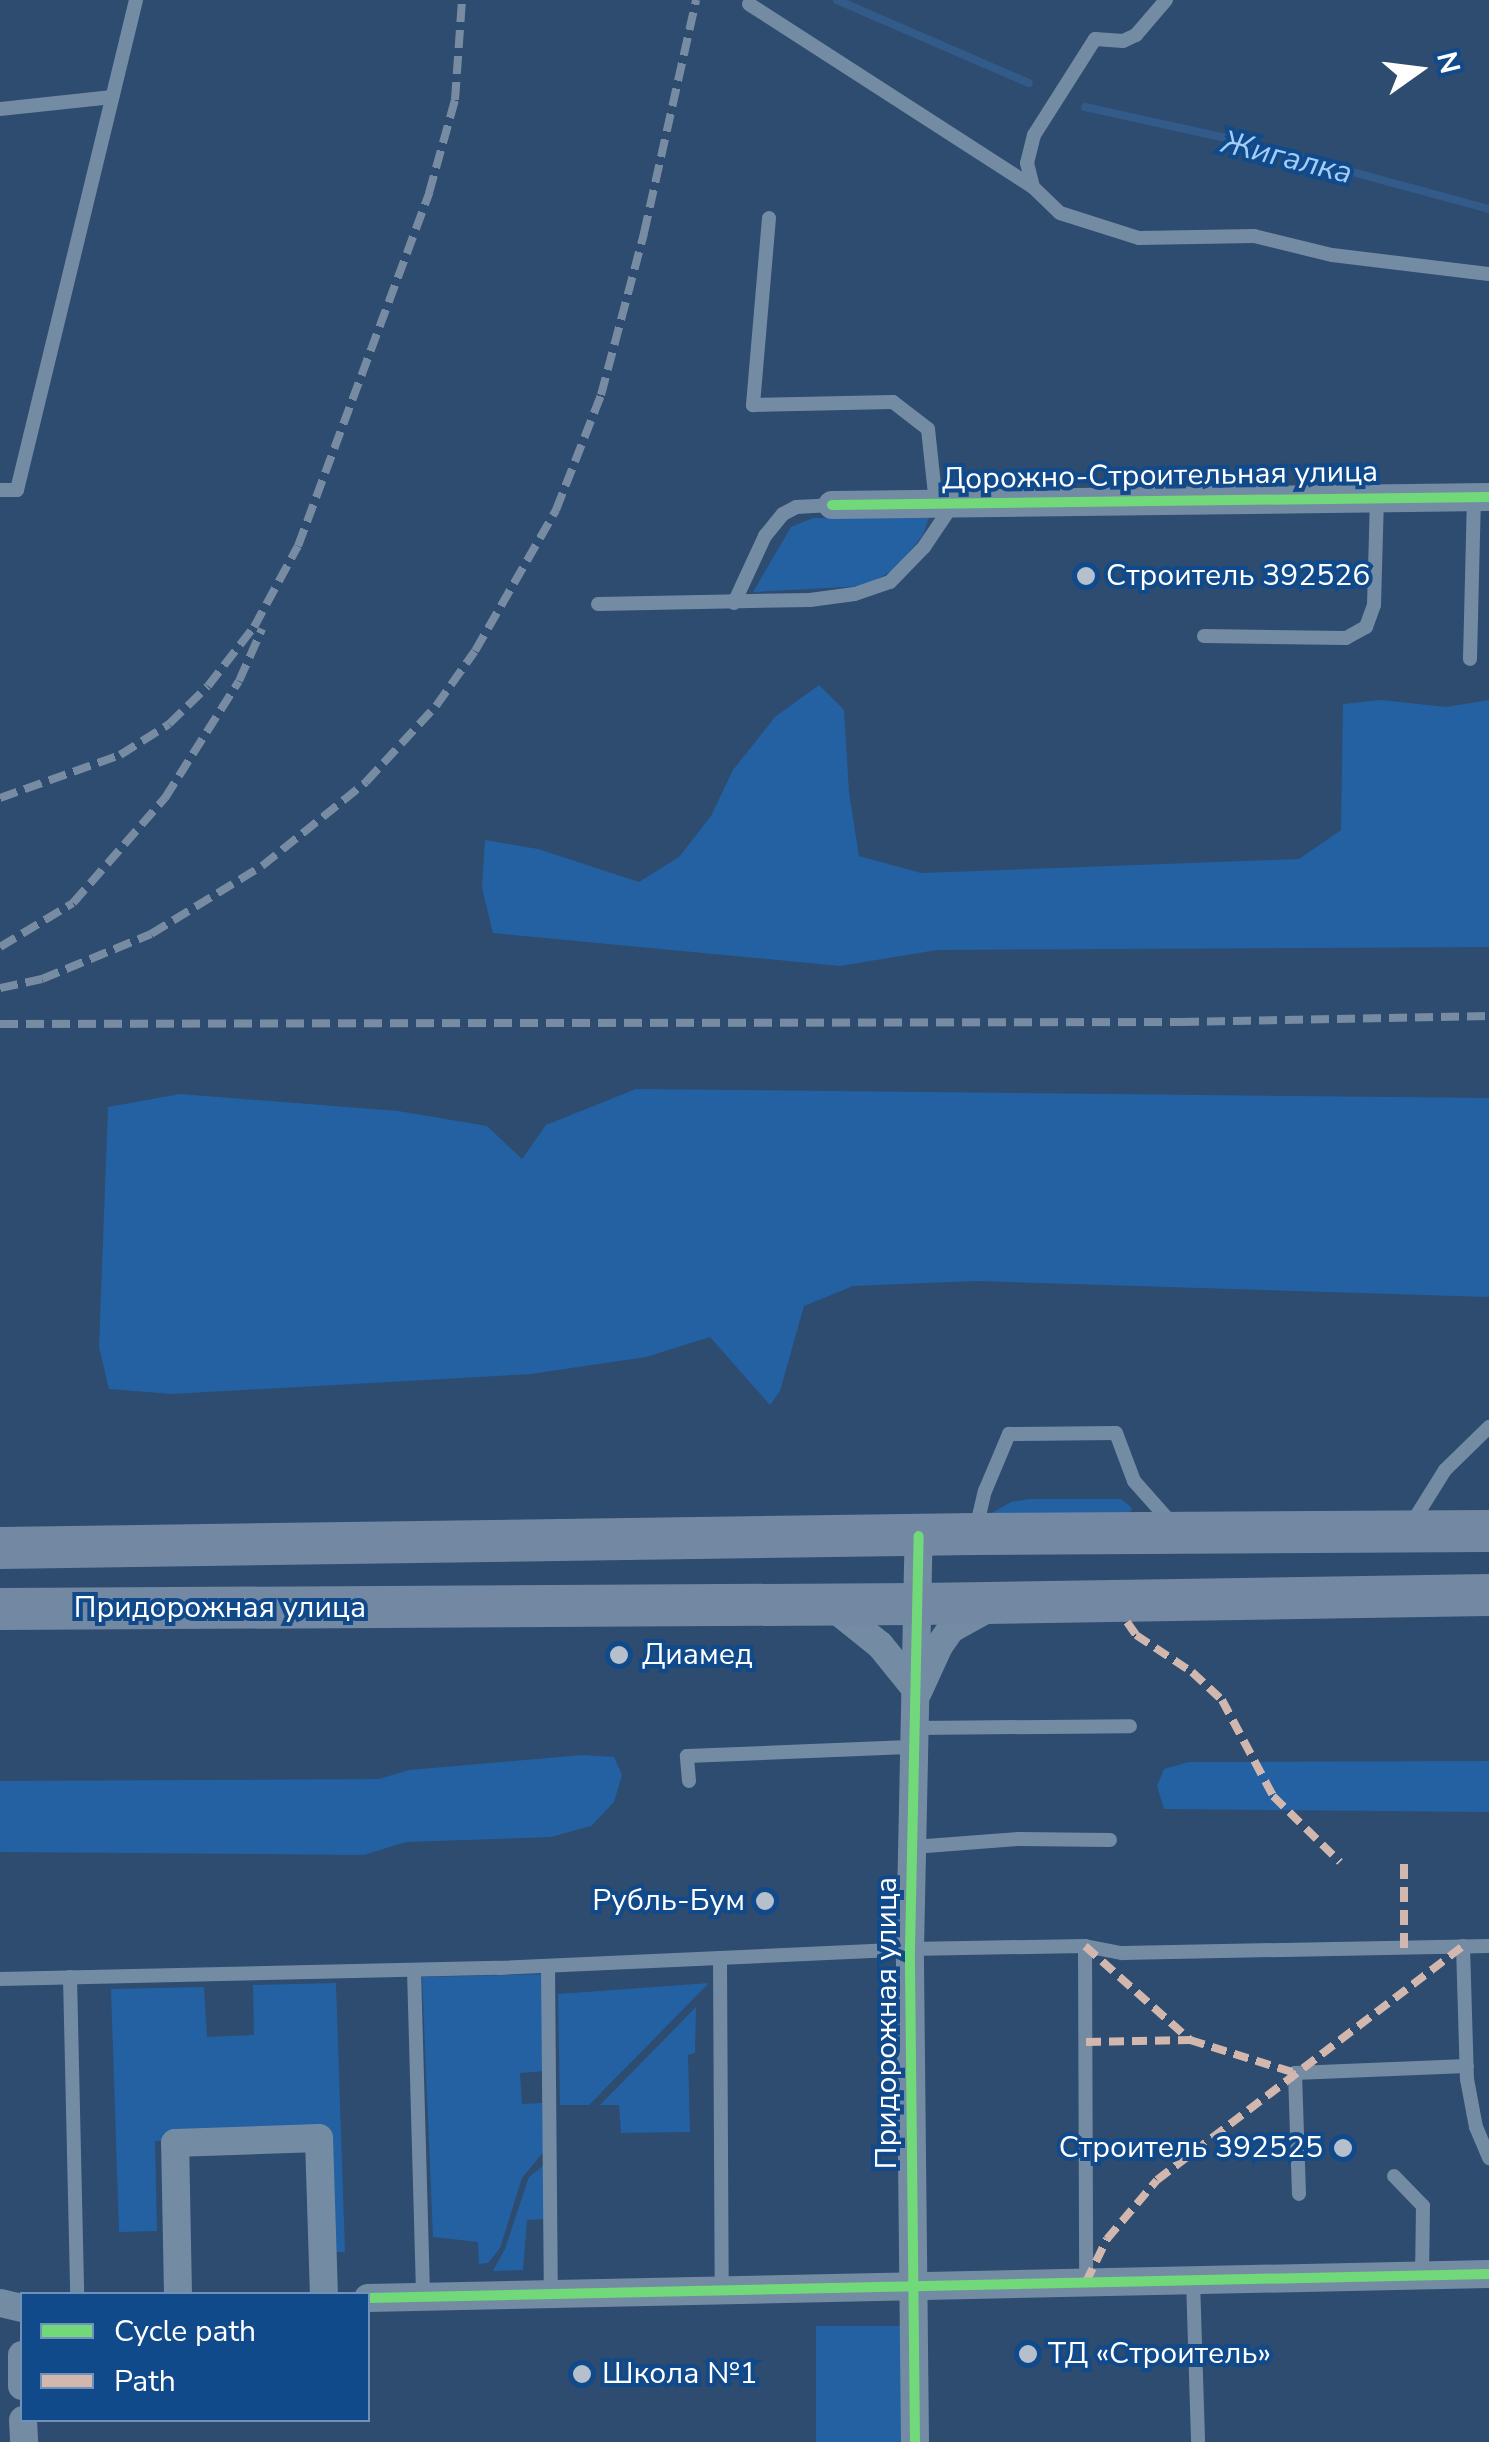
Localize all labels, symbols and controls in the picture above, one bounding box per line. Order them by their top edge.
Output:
north arrow [1369,20,1469,120]
text: N [1427,48,1469,77]
water label: Жигалка [1218,123,1356,193]
street label: Дорожно-Строительная улица [942,454,1378,498]
place label: Строитель 392526 [1106,558,1370,594]
marker: Строитель 392526 [1075,565,1097,587]
street label: Придорожная улица [74,1590,366,1626]
place label: Диамед [642,1637,753,1673]
marker: Диамед [606,1642,632,1668]
street label: Придорожная улица [869,1877,905,2169]
place label: Рубль-Бум [592,1883,745,1919]
marker: Рубль-Бум [754,1890,776,1912]
place label: Строитель 392525 [1059,2130,1323,2166]
marker: Строитель 392525 [1332,2137,1354,2159]
legend [20,2292,370,2422]
text: Cycle path [114,2311,256,2352]
place label: ТД «Строитель» [1048,2336,1271,2372]
marker: ТД «Строитель» [1017,2343,1039,2365]
place label: Школа №1 [602,2356,758,2392]
text: Path [114,2361,176,2402]
marker: Школа №1 [571,2363,593,2385]

